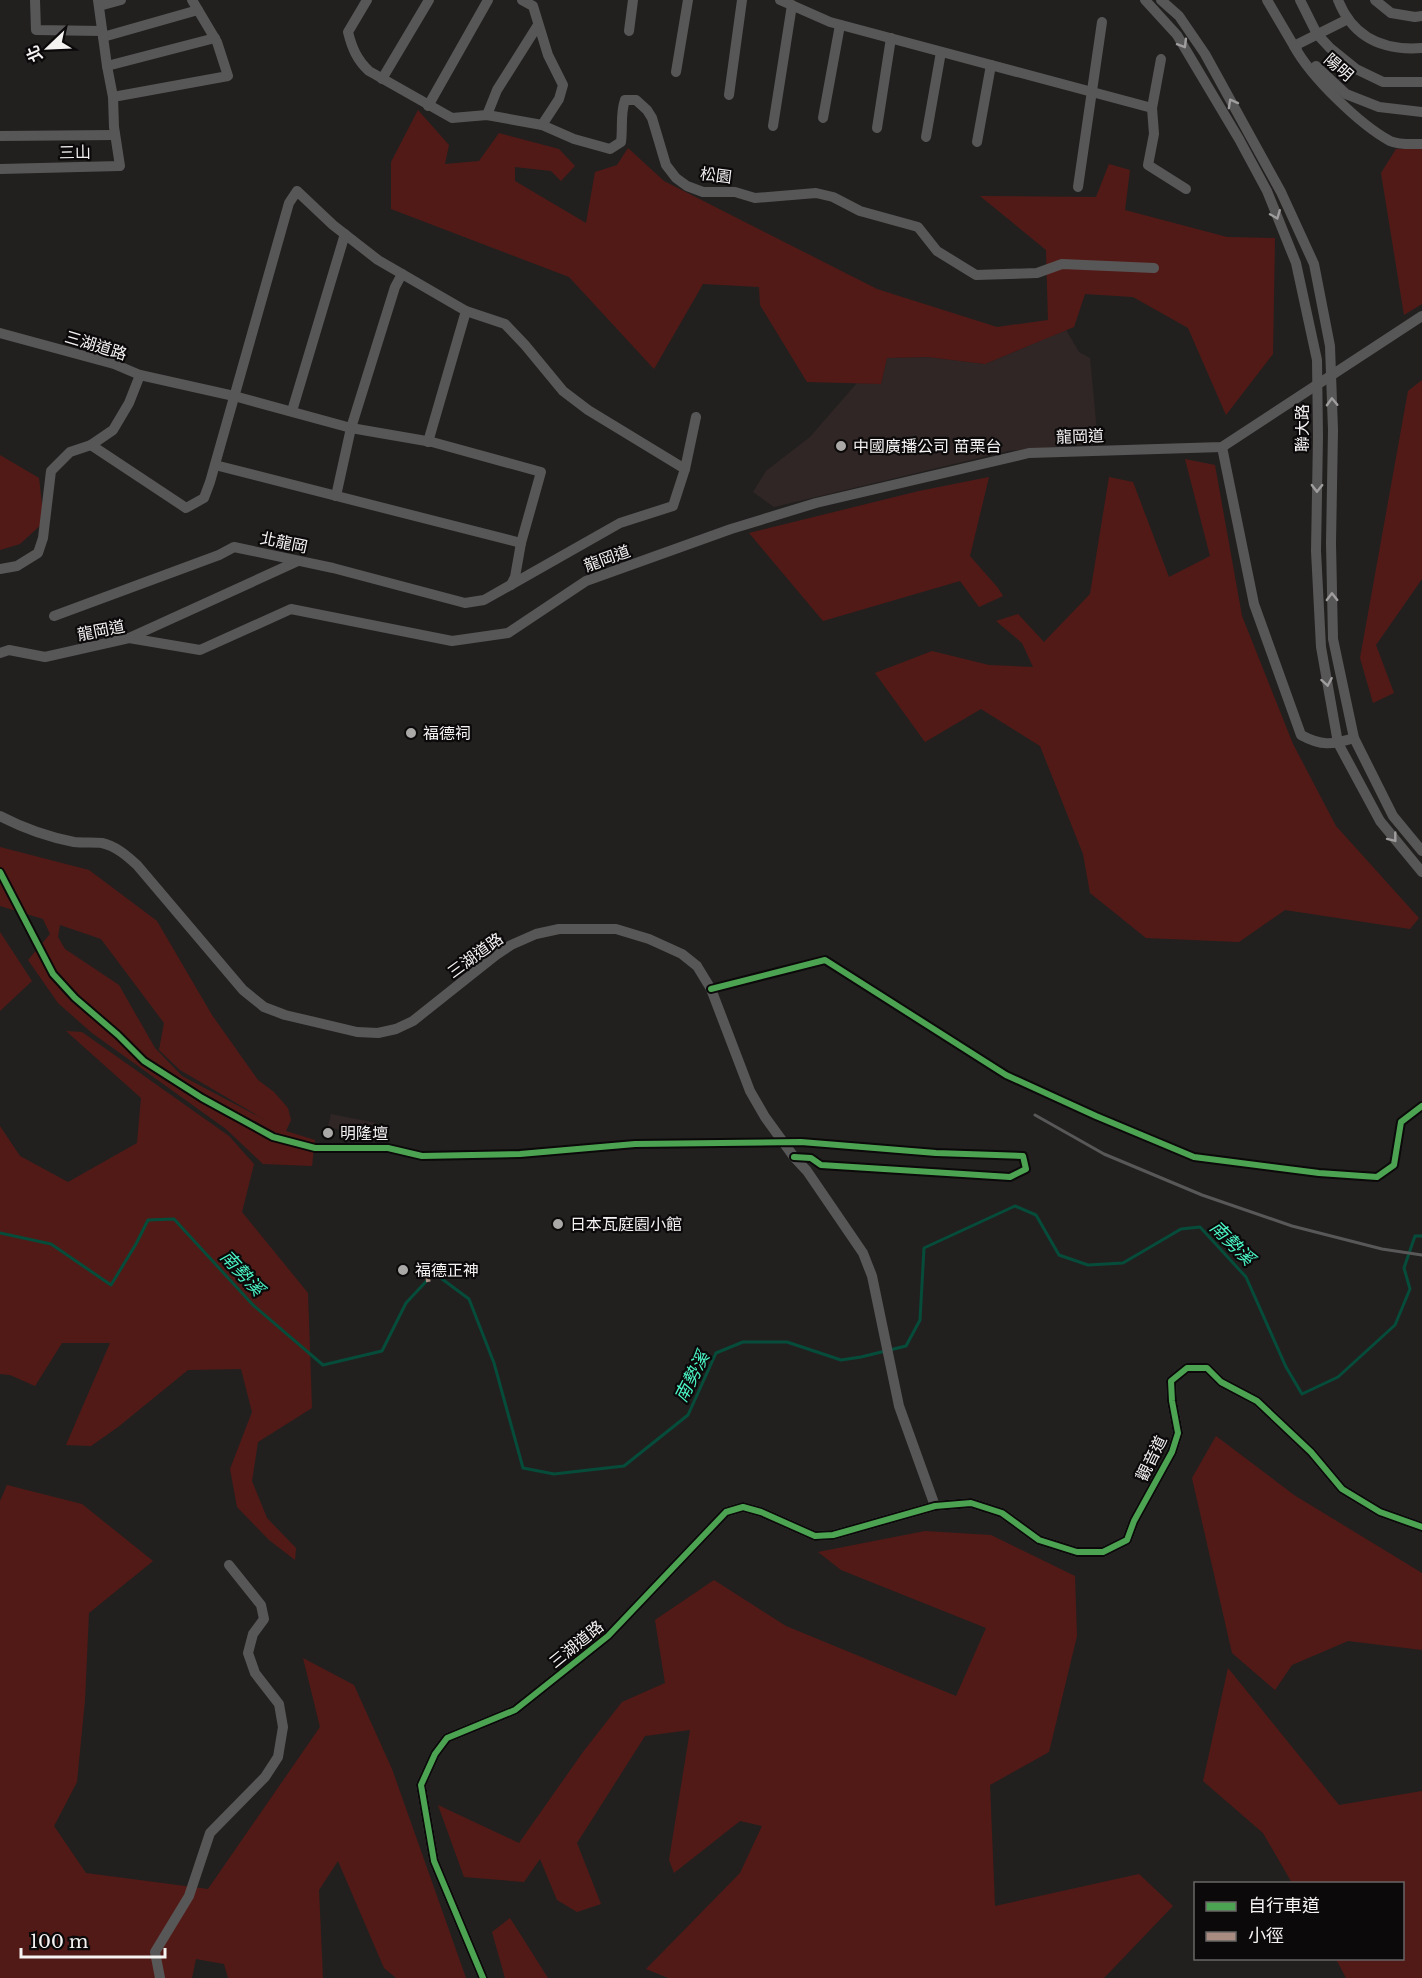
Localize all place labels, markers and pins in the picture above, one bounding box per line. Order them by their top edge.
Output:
place label: 中國廣播公司 苗栗台 [853,436,1002,456]
marker: 中國廣播公司 苗栗台 [834,439,848,453]
place label: 福德祠 [423,723,471,743]
marker: 福德祠 [404,726,418,740]
place label: 明隆壇 [340,1123,388,1143]
marker: 明隆壇 [321,1126,335,1140]
place label: 日本瓦庭園小館 [570,1214,682,1234]
marker: 日本瓦庭園小館 [551,1217,565,1231]
place label: 福德正神 [415,1260,479,1280]
marker: 福德正神 [396,1263,410,1277]

